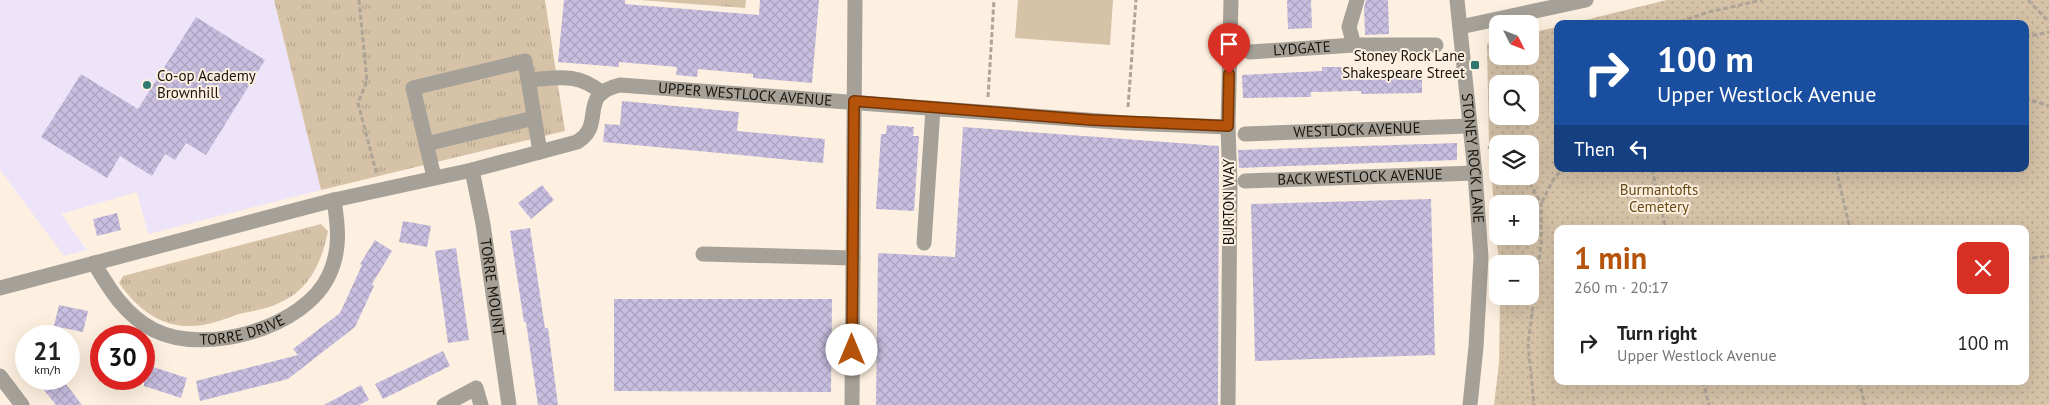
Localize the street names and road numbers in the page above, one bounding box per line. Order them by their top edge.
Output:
street label: LYDGATE [1272,37,1331,59]
street label: UPPER WESTLOCK AVENUE [657,78,833,110]
street label: STONEY ROCK LANE [1458,92,1489,224]
street label: WESTLOCK AVENUE [1293,118,1421,141]
street label: BURTON WAY [1219,158,1238,245]
street label: BACK WESTLOCK AVENUE [1277,164,1443,189]
street label: TORRE MOUNT [476,237,509,338]
street label: TORRE DRIVE [199,310,288,349]

